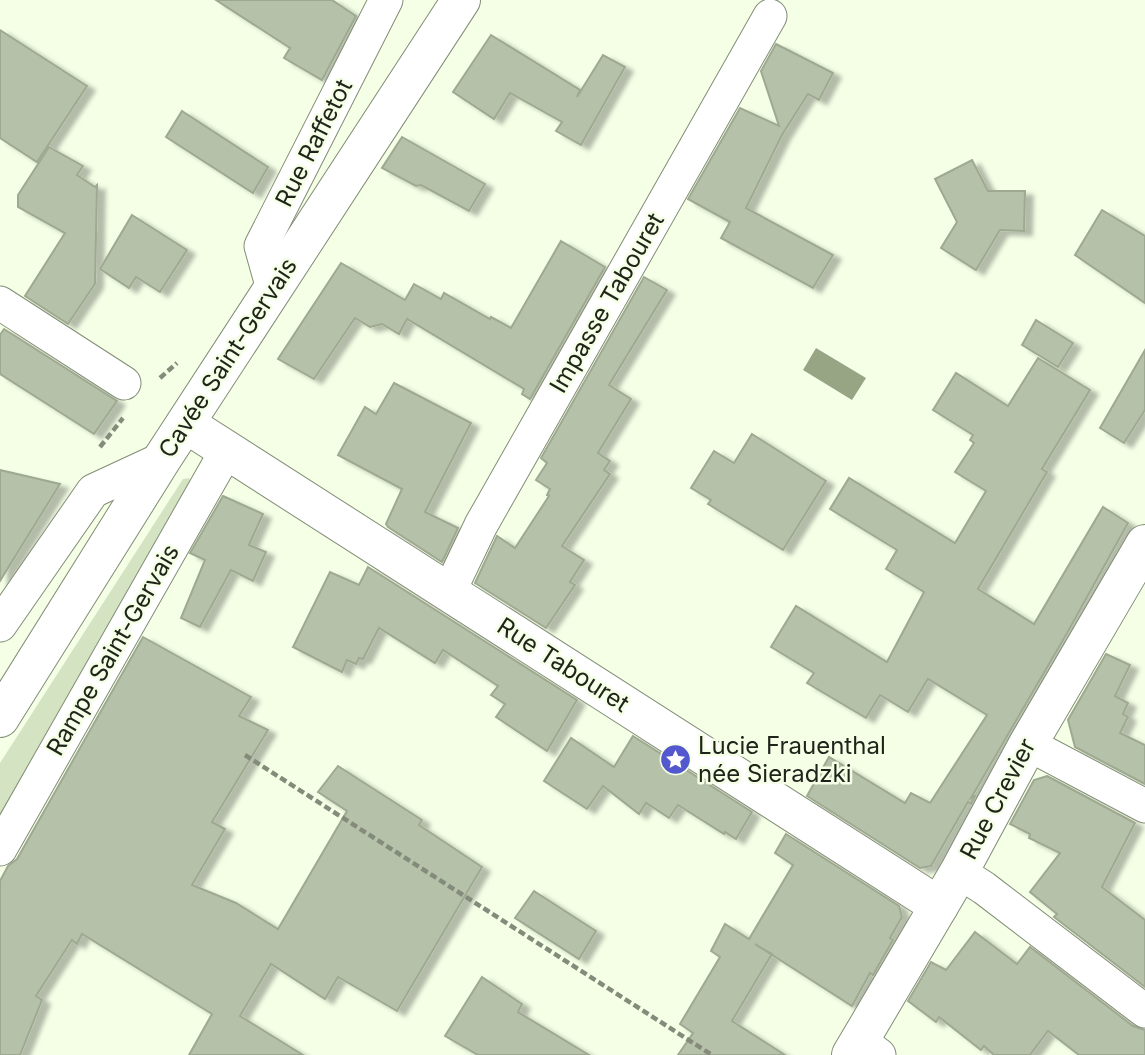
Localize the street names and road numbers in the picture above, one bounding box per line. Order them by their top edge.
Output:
street label: Rue Raffetot [269,74,358,211]
street label: Impasse Tabouret [543,208,670,398]
street label: Cavée Saint-Gervais [152,252,303,463]
street label: Rampe Saint-Gervais [40,539,185,761]
street label: Rue Tabouret [492,611,635,718]
street label: Rue Crevier [954,734,1041,864]

